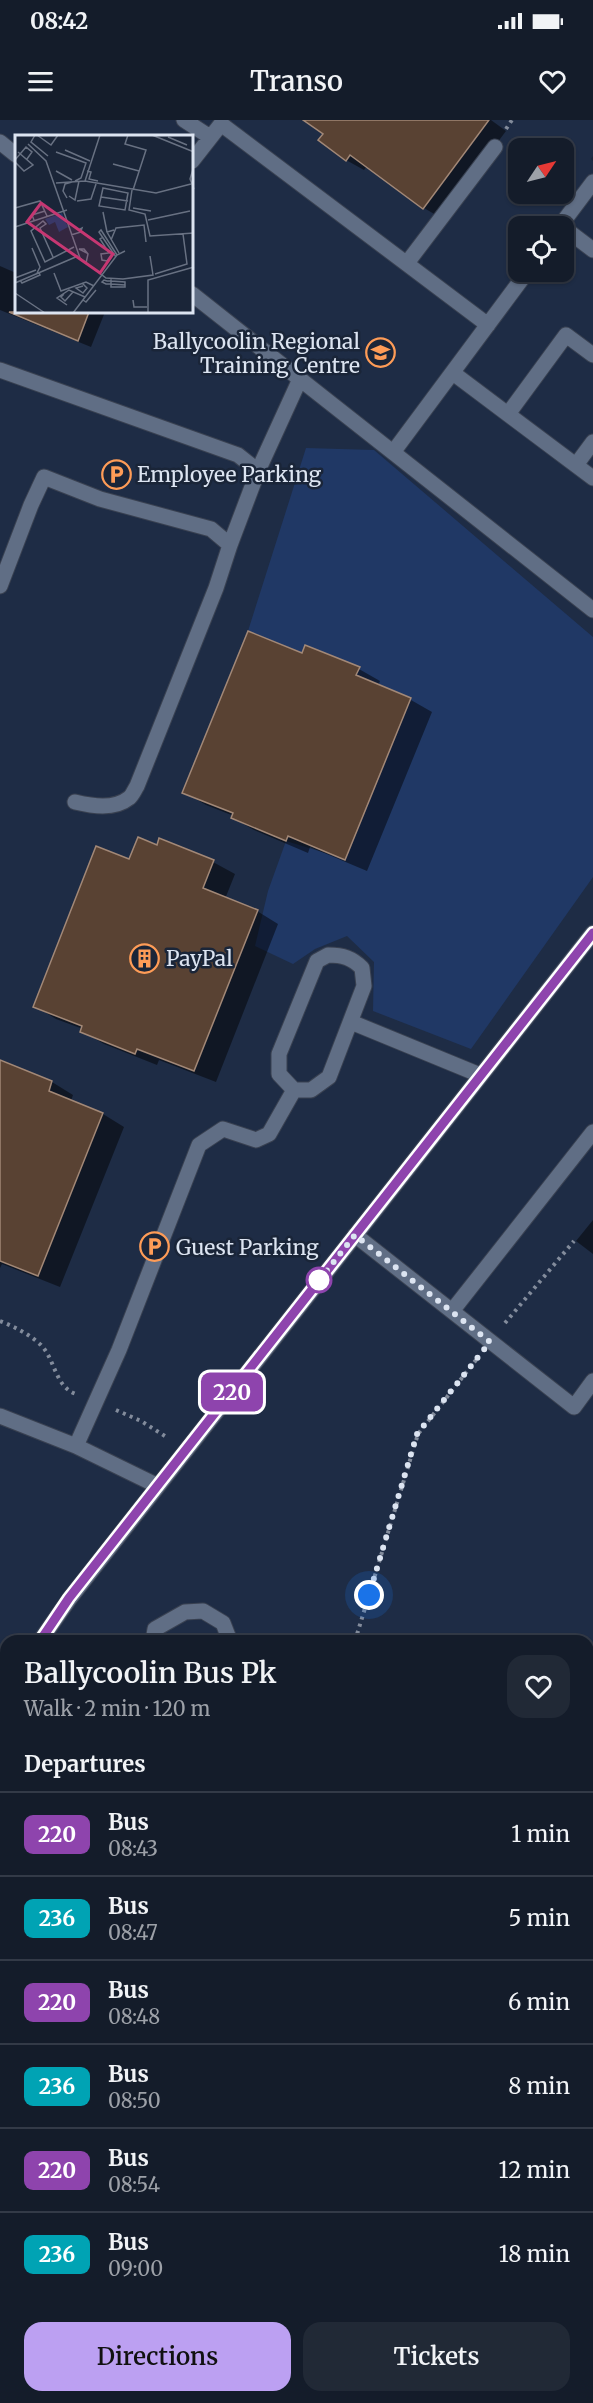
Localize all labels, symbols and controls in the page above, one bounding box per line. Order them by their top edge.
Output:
text: 08:42 [30,7,88,35]
text: Transo [250,64,343,98]
icon: menu [24,65,57,98]
icon: heart [536,65,569,98]
inset map [15,135,194,314]
north arrow [508,138,574,204]
map controls [508,138,574,282]
button: locate [508,216,574,282]
place label: Ballycoolin Regional Training Centre [153,328,360,379]
school or university icon: Ballycoolin Regional Training Centre [365,337,397,369]
parking icon: Employee Parking [100,458,132,490]
place label: Employee Parking [137,461,322,488]
building icon: PayPal [129,942,161,974]
place label: PayPal [166,945,233,972]
parking icon: Guest Parking [139,1231,171,1263]
place label: Guest Parking [176,1234,319,1261]
unlabelled marker [306,1267,332,1293]
line badge: 220 [198,1372,266,1412]
text: 220 [213,1379,251,1406]
your location [354,1580,384,1610]
text: Ballycoolin Bus Pk [24,1655,276,1691]
button: heart [507,1655,570,1718]
text: Walk · 2 min · 120 m [24,1696,210,1721]
text: Departures [24,1750,146,1778]
text: Bus [108,1808,149,1836]
text: 1 min [511,1820,570,1848]
text: 220 [38,1821,76,1848]
text: 08:43 [108,1836,158,1861]
text: Bus [108,1892,149,1920]
text: 5 min [508,1904,570,1932]
text: 236 [39,1905,75,1932]
text: 08:47 [108,1920,158,1945]
text: Bus [108,1976,149,2004]
text: 6 min [508,1988,570,2016]
text: 220 [38,1989,76,2016]
text: 08:48 [108,2004,160,2029]
text: Bus [108,2060,149,2088]
text: 8 min [508,2072,570,2100]
text: 236 [39,2073,75,2100]
text: 08:50 [108,2088,161,2113]
text: Bus [108,2144,149,2172]
text: 12 min [499,2156,570,2184]
text: 220 [38,2157,76,2184]
text: 08:54 [108,2172,160,2197]
text: Bus [108,2228,149,2256]
text: 18 min [499,2240,570,2268]
text: 236 [39,2241,75,2268]
text: 09:00 [108,2256,163,2281]
button: Directions [24,2322,291,2391]
button: Tickets [303,2322,570,2391]

